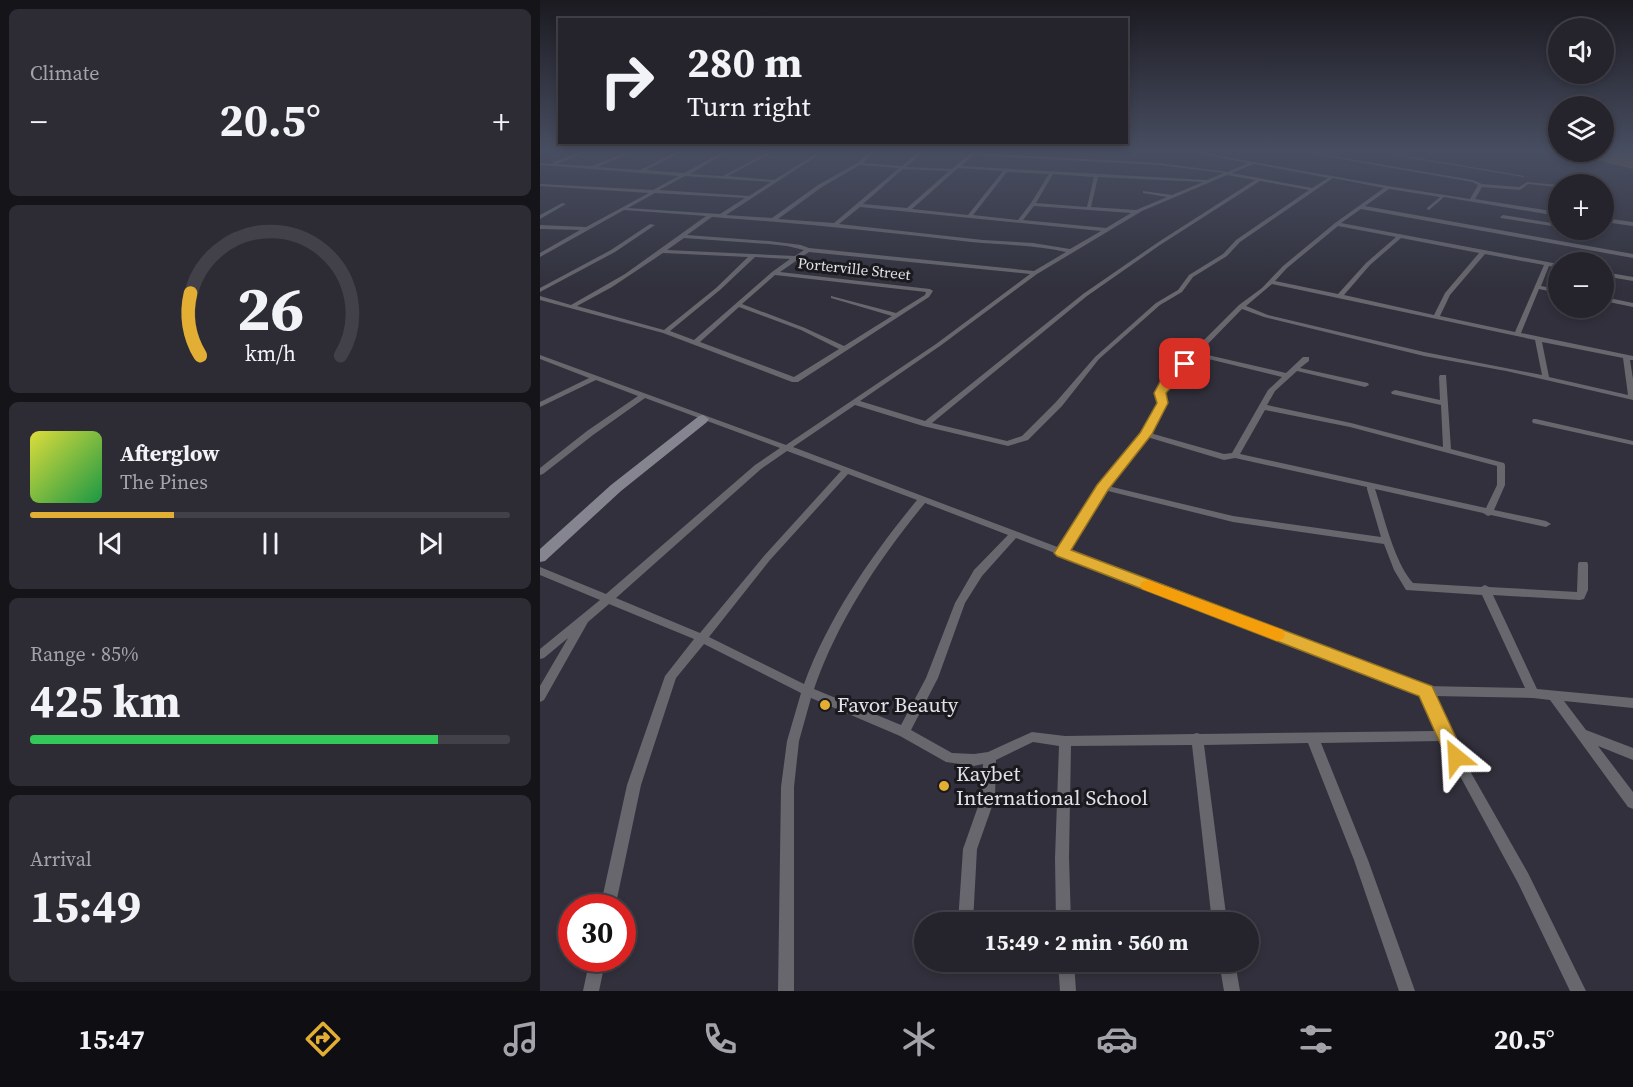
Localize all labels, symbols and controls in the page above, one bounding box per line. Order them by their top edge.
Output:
map controls [1548,18,1614,318]
button: sound [1548,18,1614,84]
text: 280 m [687,33,802,91]
icon: right [588,42,666,120]
text: Climate [30,59,99,87]
text: Turn right [687,88,811,125]
text: 20.5° [219,89,321,151]
button: layers [1548,96,1614,162]
text: − [30,99,48,144]
text: + [493,99,510,144]
button: + [1548,174,1614,240]
street label: Porterville Street [797,252,912,285]
button: − [1548,252,1614,318]
text: 26 [236,265,304,351]
pin [1159,338,1210,389]
text: km/h [244,340,296,369]
icon: arrive [1168,347,1201,380]
text: Afterglow [120,438,220,468]
text: The Pines [120,468,208,496]
icon: previous [94,527,127,560]
icon: pause [254,527,287,560]
icon: next [414,527,447,560]
text: Range · 85% [30,640,139,668]
text: 425 km [30,670,181,732]
place label: Favor Beauty [837,690,959,719]
marker: Favor Beauty [818,698,832,712]
position arrow [1424,725,1488,789]
place label: Kaybet International School [956,759,1148,812]
marker: Kaybet International School [937,779,951,793]
text: Arrival [30,845,92,873]
text: 15:49 [30,875,141,937]
speed limit sign: 30 [558,894,636,972]
text: 15:49 · 2 min · 560 m [985,927,1188,957]
icon: directions [302,1018,344,1060]
icon: music [500,1018,542,1060]
icon: phone [699,1018,741,1060]
icon: climate [898,1018,940,1060]
icon: car [1096,1018,1138,1060]
icon: filters [1295,1018,1337,1060]
text: 15:47 [78,1021,145,1058]
text: 20.5° [1494,1021,1555,1058]

